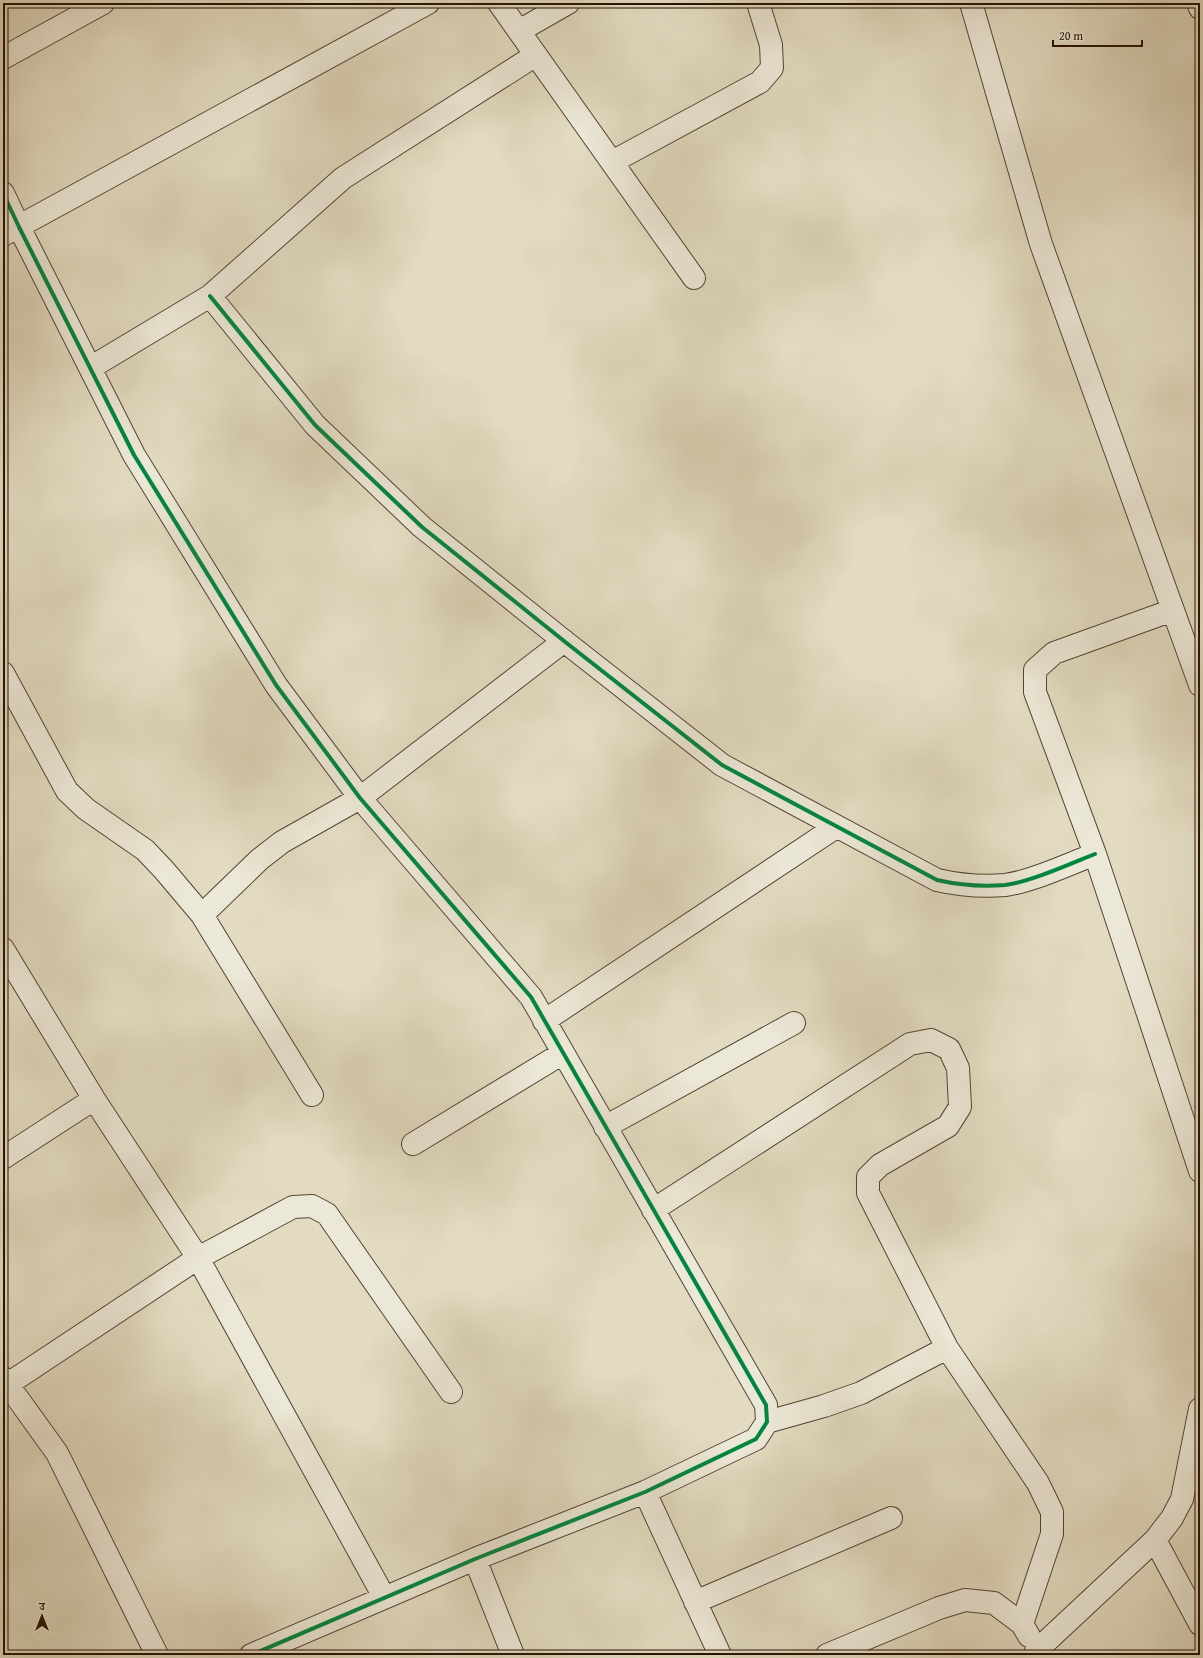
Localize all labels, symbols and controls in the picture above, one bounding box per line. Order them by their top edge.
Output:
scale bar [1053,22,1142,48]
text: 20 m [1059,27,1083,44]
north arrow [22,1596,62,1636]
text: उ [38,1598,46,1614]

